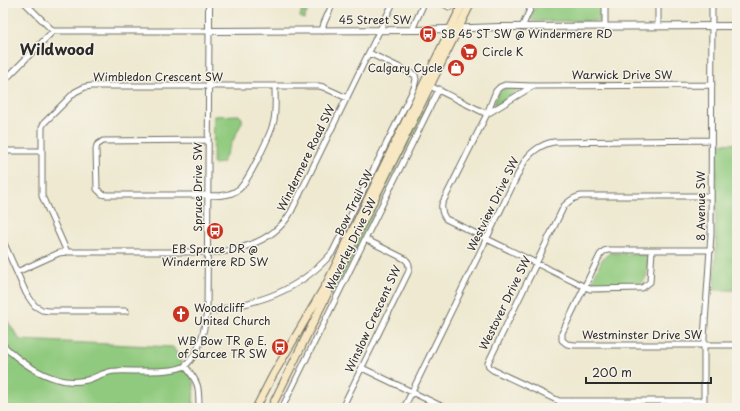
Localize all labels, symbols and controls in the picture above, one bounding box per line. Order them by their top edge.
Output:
street label: 45 Street SW [339,11,411,28]
bus stop icon: SB 45 ST SW @ Windermere RD [418,24,438,44]
place label: SB 45 ST SW @ Windermere RD [441,25,613,42]
district label: Wildwood [20,37,94,60]
supermarket icon: Circle K [459,42,479,62]
place label: Circle K [482,43,524,60]
shop icon: Calgary Cycle [446,58,466,78]
place label: Calgary Cycle [368,59,443,76]
street label: Warwick Drive SW [572,66,673,83]
street label: Wimbledon Crescent SW [93,68,223,85]
street label: Windermere Road SW [272,101,339,214]
street label: Spruce Drive SW [189,142,206,232]
street label: Westview Drive SW [462,153,523,254]
street label: Bow Trail SW [330,166,377,239]
street label: 8 Avenue SW [692,170,709,241]
street label: Waverley Drive SW [321,194,381,293]
bus stop icon: EB Spruce DR @ Windermere RD SW [205,221,225,241]
place label: EB Spruce DR @ Windermere RD SW [162,240,268,270]
street label: Westover Drive SW [474,253,535,353]
street label: Winslow Crescent SW [340,262,405,375]
place label: Woodcliff United Church [194,299,270,329]
church icon: Woodcliff United Church [171,304,191,324]
street label: Westminster Drive SW [582,326,703,343]
place label: WB Bow TR @ E. of Sarcee TR SW [177,332,268,362]
bus stop icon: WB Bow TR @ E. of Sarcee TR SW [270,337,290,357]
scale bar [586,359,711,385]
text: 200 m [592,363,632,381]

